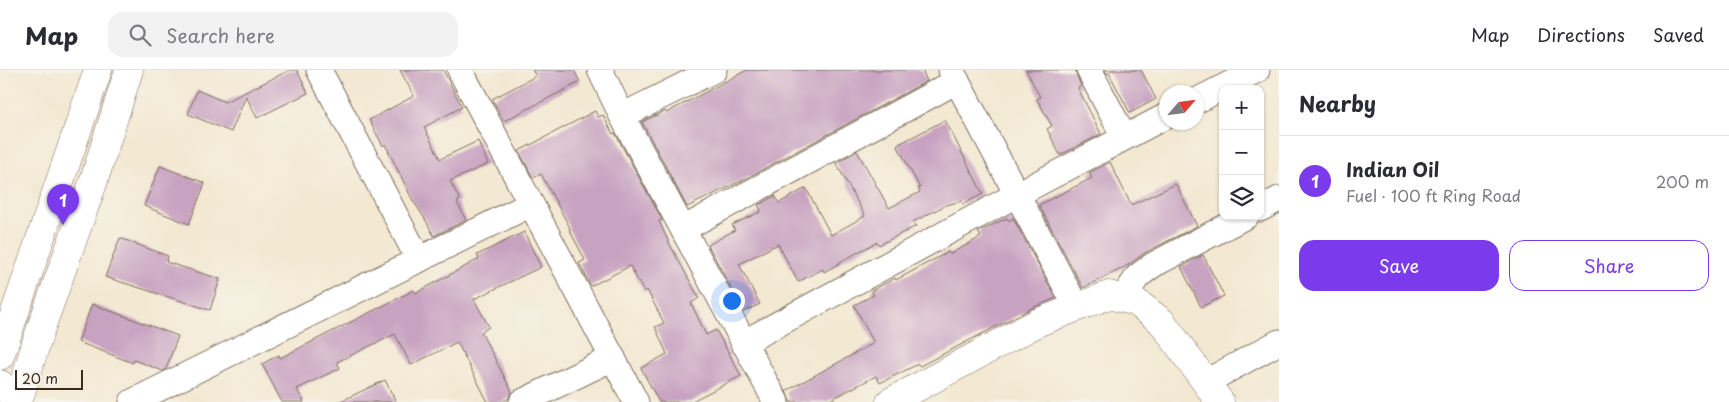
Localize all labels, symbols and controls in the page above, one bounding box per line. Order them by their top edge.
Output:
search box [108,12,458,57]
text: Map [25,17,78,53]
icon: search [126,21,154,49]
text: Search here [166,21,275,49]
text: Map [1471,21,1509,48]
text: Directions [1537,21,1625,48]
text: Saved [1653,21,1704,48]
north arrow [1159,85,1204,130]
map controls [1219,85,1264,220]
button: + [1219,85,1264,130]
text: Nearby [1299,87,1376,119]
button: − [1219,130,1264,175]
text: Indian Oil [1346,155,1439,183]
text: 1 [1311,169,1319,193]
text: 200 m [1656,169,1709,193]
button: layers [1219,175,1264,220]
text: Fuel · 100 ft Ring Road [1346,183,1521,207]
pin: 1 [47,184,79,225]
button: Save [1299,240,1499,291]
button: Share [1509,240,1709,291]
your location [719,288,745,314]
scale bar [15,367,82,390]
text: 20 m [22,368,58,389]

